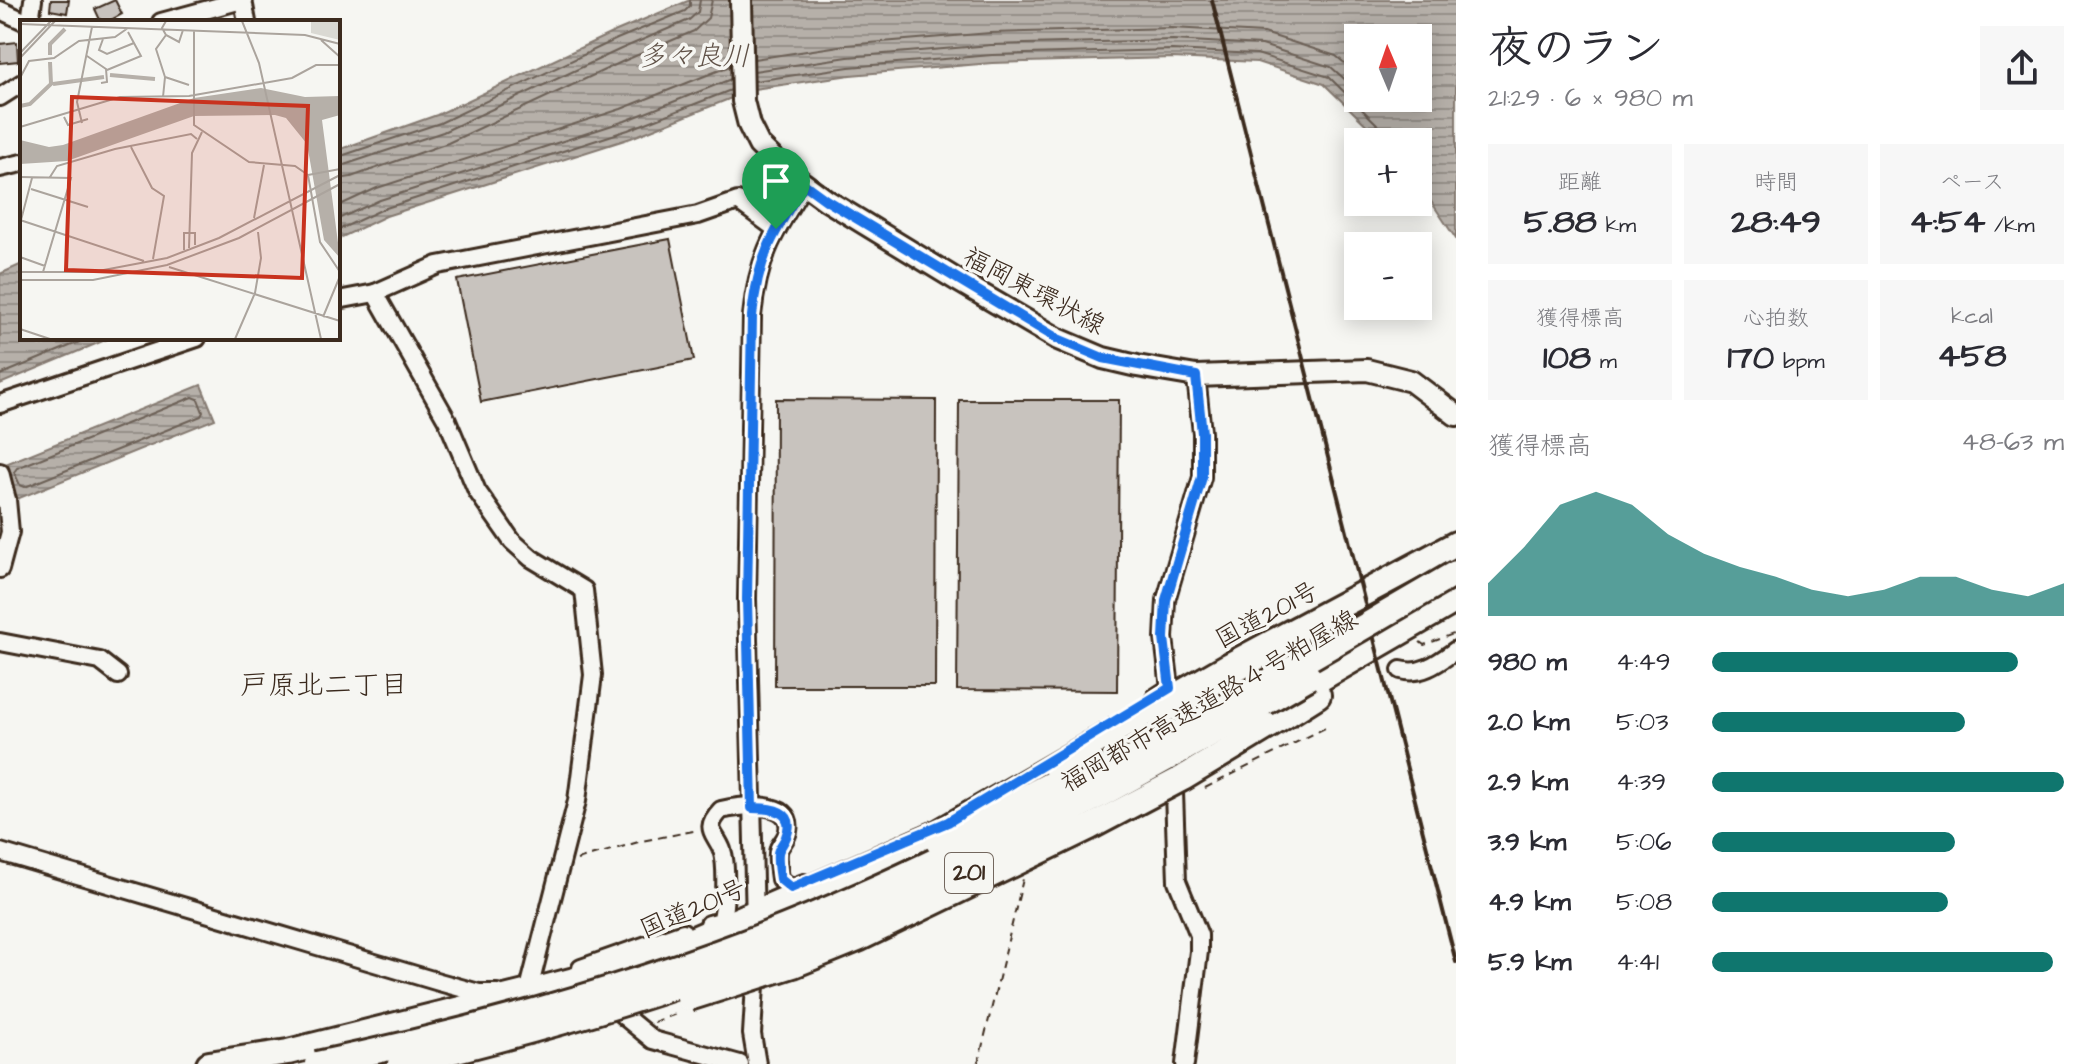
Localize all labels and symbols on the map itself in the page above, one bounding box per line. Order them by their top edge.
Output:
inset map [20,20,340,340]
north arrow [1344,24,1432,112]
water label: 多々良川 [638,37,750,76]
pin [742,147,810,229]
street label: 福岡東環状線 [957,238,1111,344]
street label: 国道201号 [1209,573,1325,657]
street label: 福岡都市高速道路４号粕屋線 [1054,601,1364,801]
district label: 戸原北二丁目 [240,666,408,705]
road number: 201 [945,853,993,893]
street label: 国道201号 [634,870,752,948]

